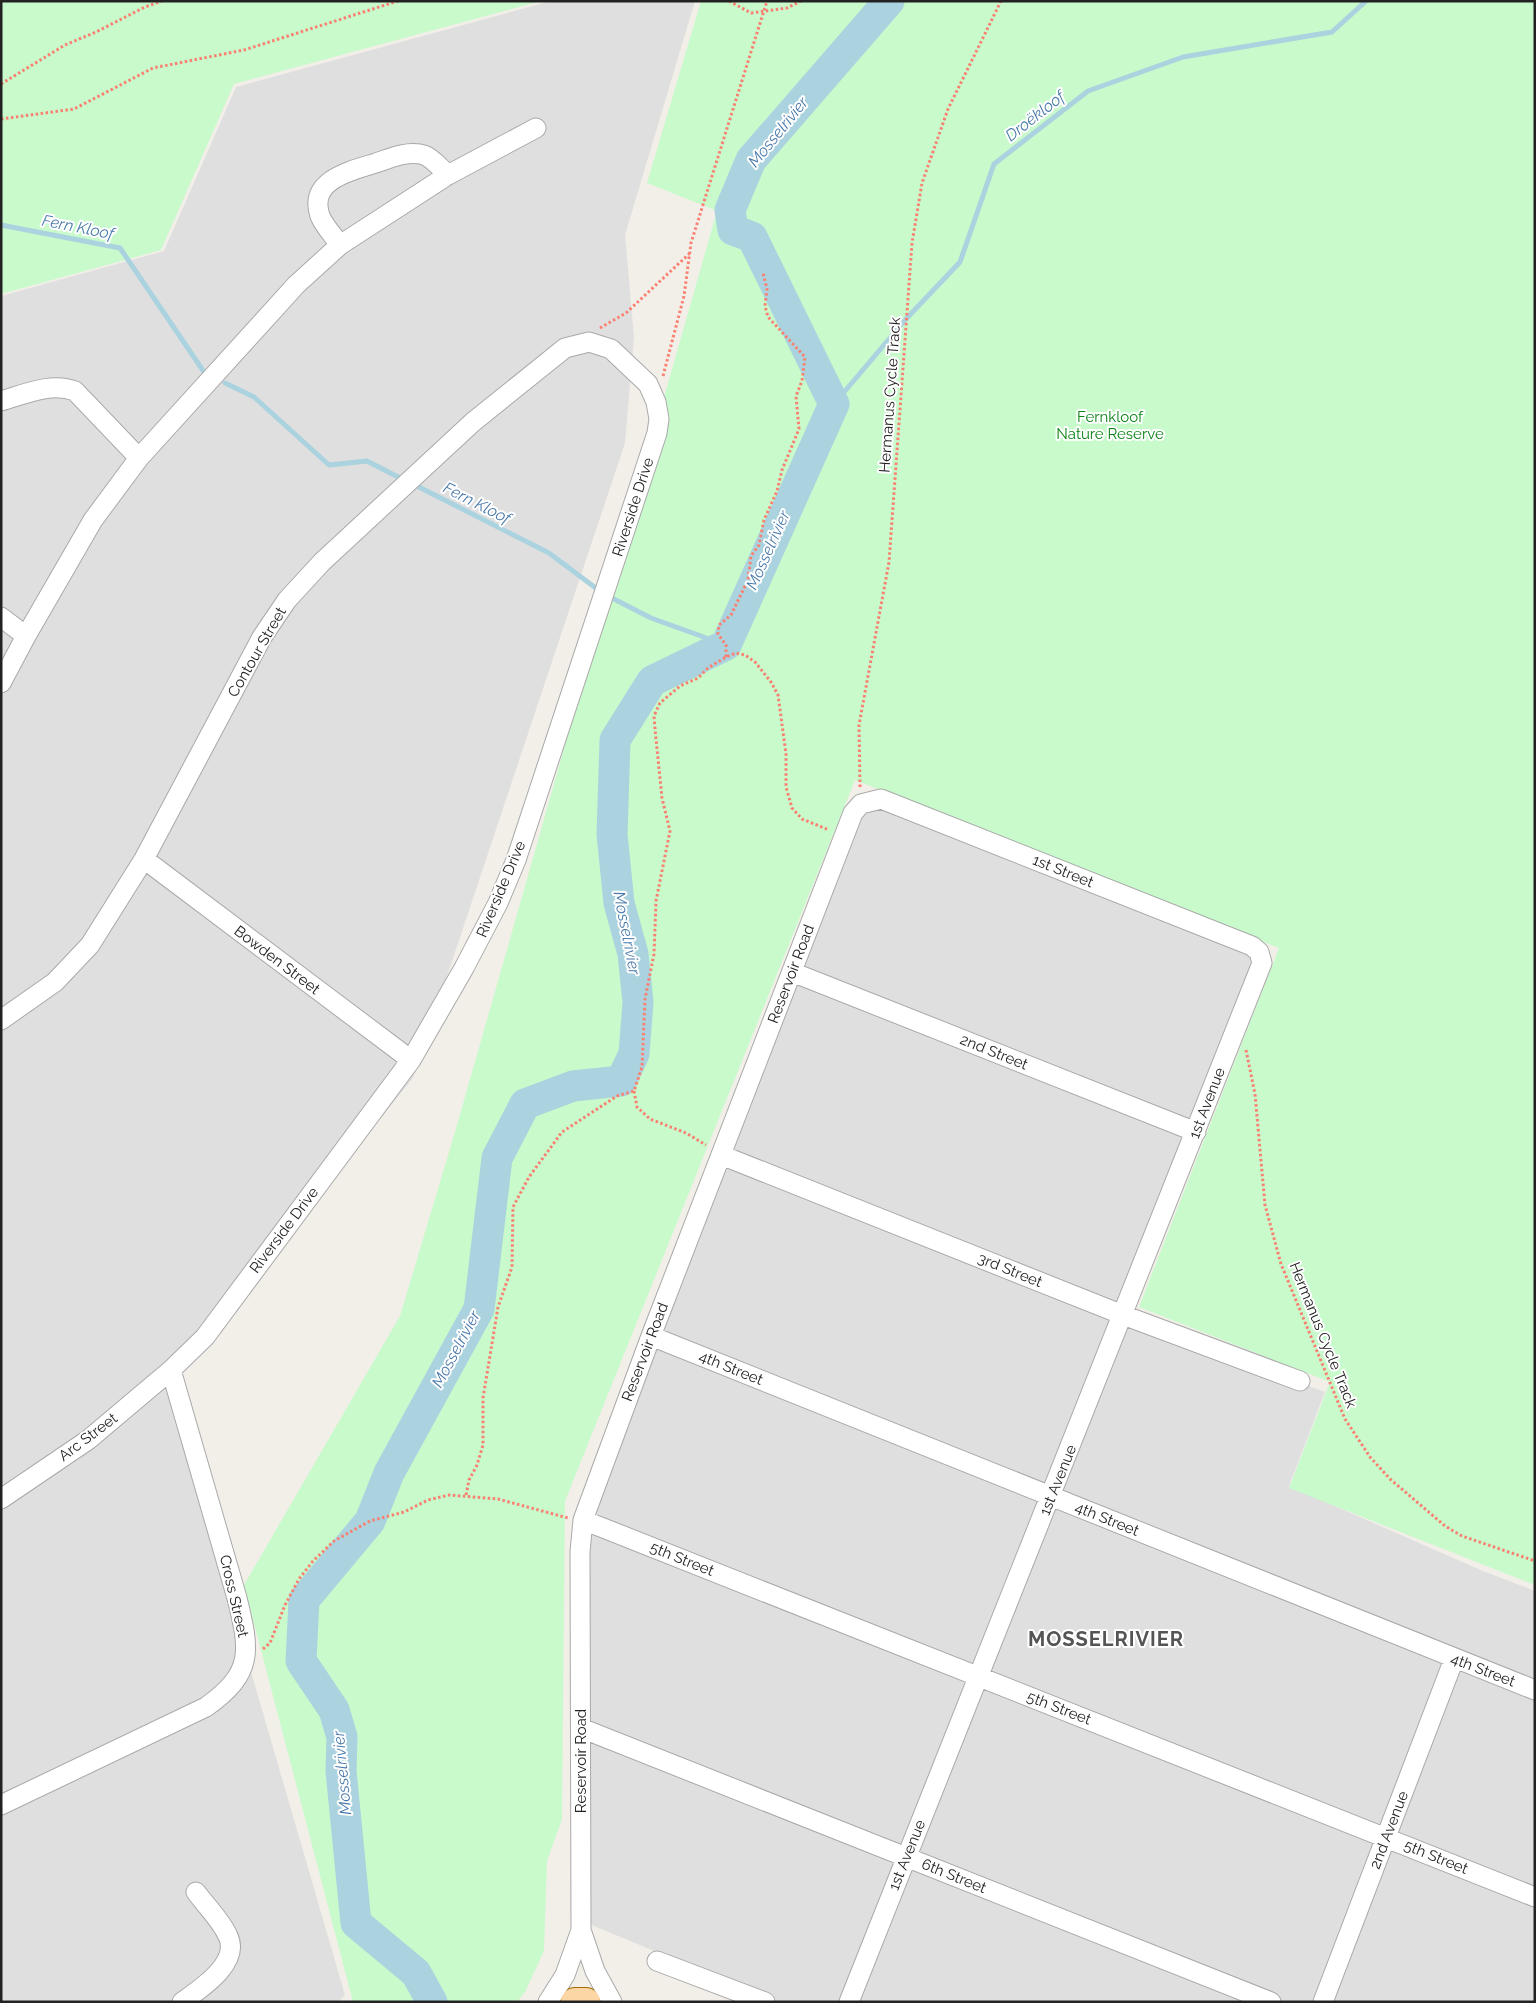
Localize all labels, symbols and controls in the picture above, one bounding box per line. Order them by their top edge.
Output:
water label: Droëkloof [1002,86,1070,145]
water label: Mosselrivier [744,93,812,171]
water label: Fern Kloof [40,211,117,244]
street label: Hermanus Cycle Track [876,317,904,473]
park label: Fernkloof Nature Reserve [1056,408,1164,443]
street label: Riverside Drive [609,455,658,559]
water label: Fern Kloof [440,478,515,529]
water label: Mosselrivier [742,507,794,592]
street label: Contour Street [224,604,290,700]
street label: Riverside Drive [473,838,529,940]
street label: 1st Street [1030,851,1096,891]
water label: Mosselrivier [610,890,644,977]
street label: Bowden Street [231,922,323,998]
street label: Reservoir Road [764,922,818,1026]
street label: 2nd Street [958,1030,1030,1074]
street label: 1st Avenue [1185,1065,1229,1141]
street label: Riverside Drive [246,1183,322,1277]
street label: 3rd Street [975,1249,1045,1291]
street label: Hermanus Cycle Track [1285,1259,1361,1411]
street label: Reservoir Road [618,1300,672,1404]
water label: Mosselrivier [428,1307,484,1391]
street label: 4th Street [696,1347,766,1389]
street label: Arc Street [55,1409,121,1465]
street label: 1st Avenue [1036,1442,1080,1518]
street label: 4th Street [1072,1498,1142,1540]
street label: 5th Street [647,1538,717,1580]
street label: Cross Street [216,1553,252,1639]
district label: MOSSELRIVIER [1028,1627,1184,1651]
street label: 4th Street [1448,1650,1518,1690]
street label: 5th Street [1024,1688,1094,1728]
street label: Reservoir Road [572,1709,590,1813]
water label: Mosselrivier [329,1730,355,1816]
street label: 2nd Avenue [1366,1788,1412,1871]
street label: 1st Avenue [885,1817,929,1893]
street label: 5th Street [1401,1836,1471,1878]
street label: 6th Street [919,1855,989,1897]

